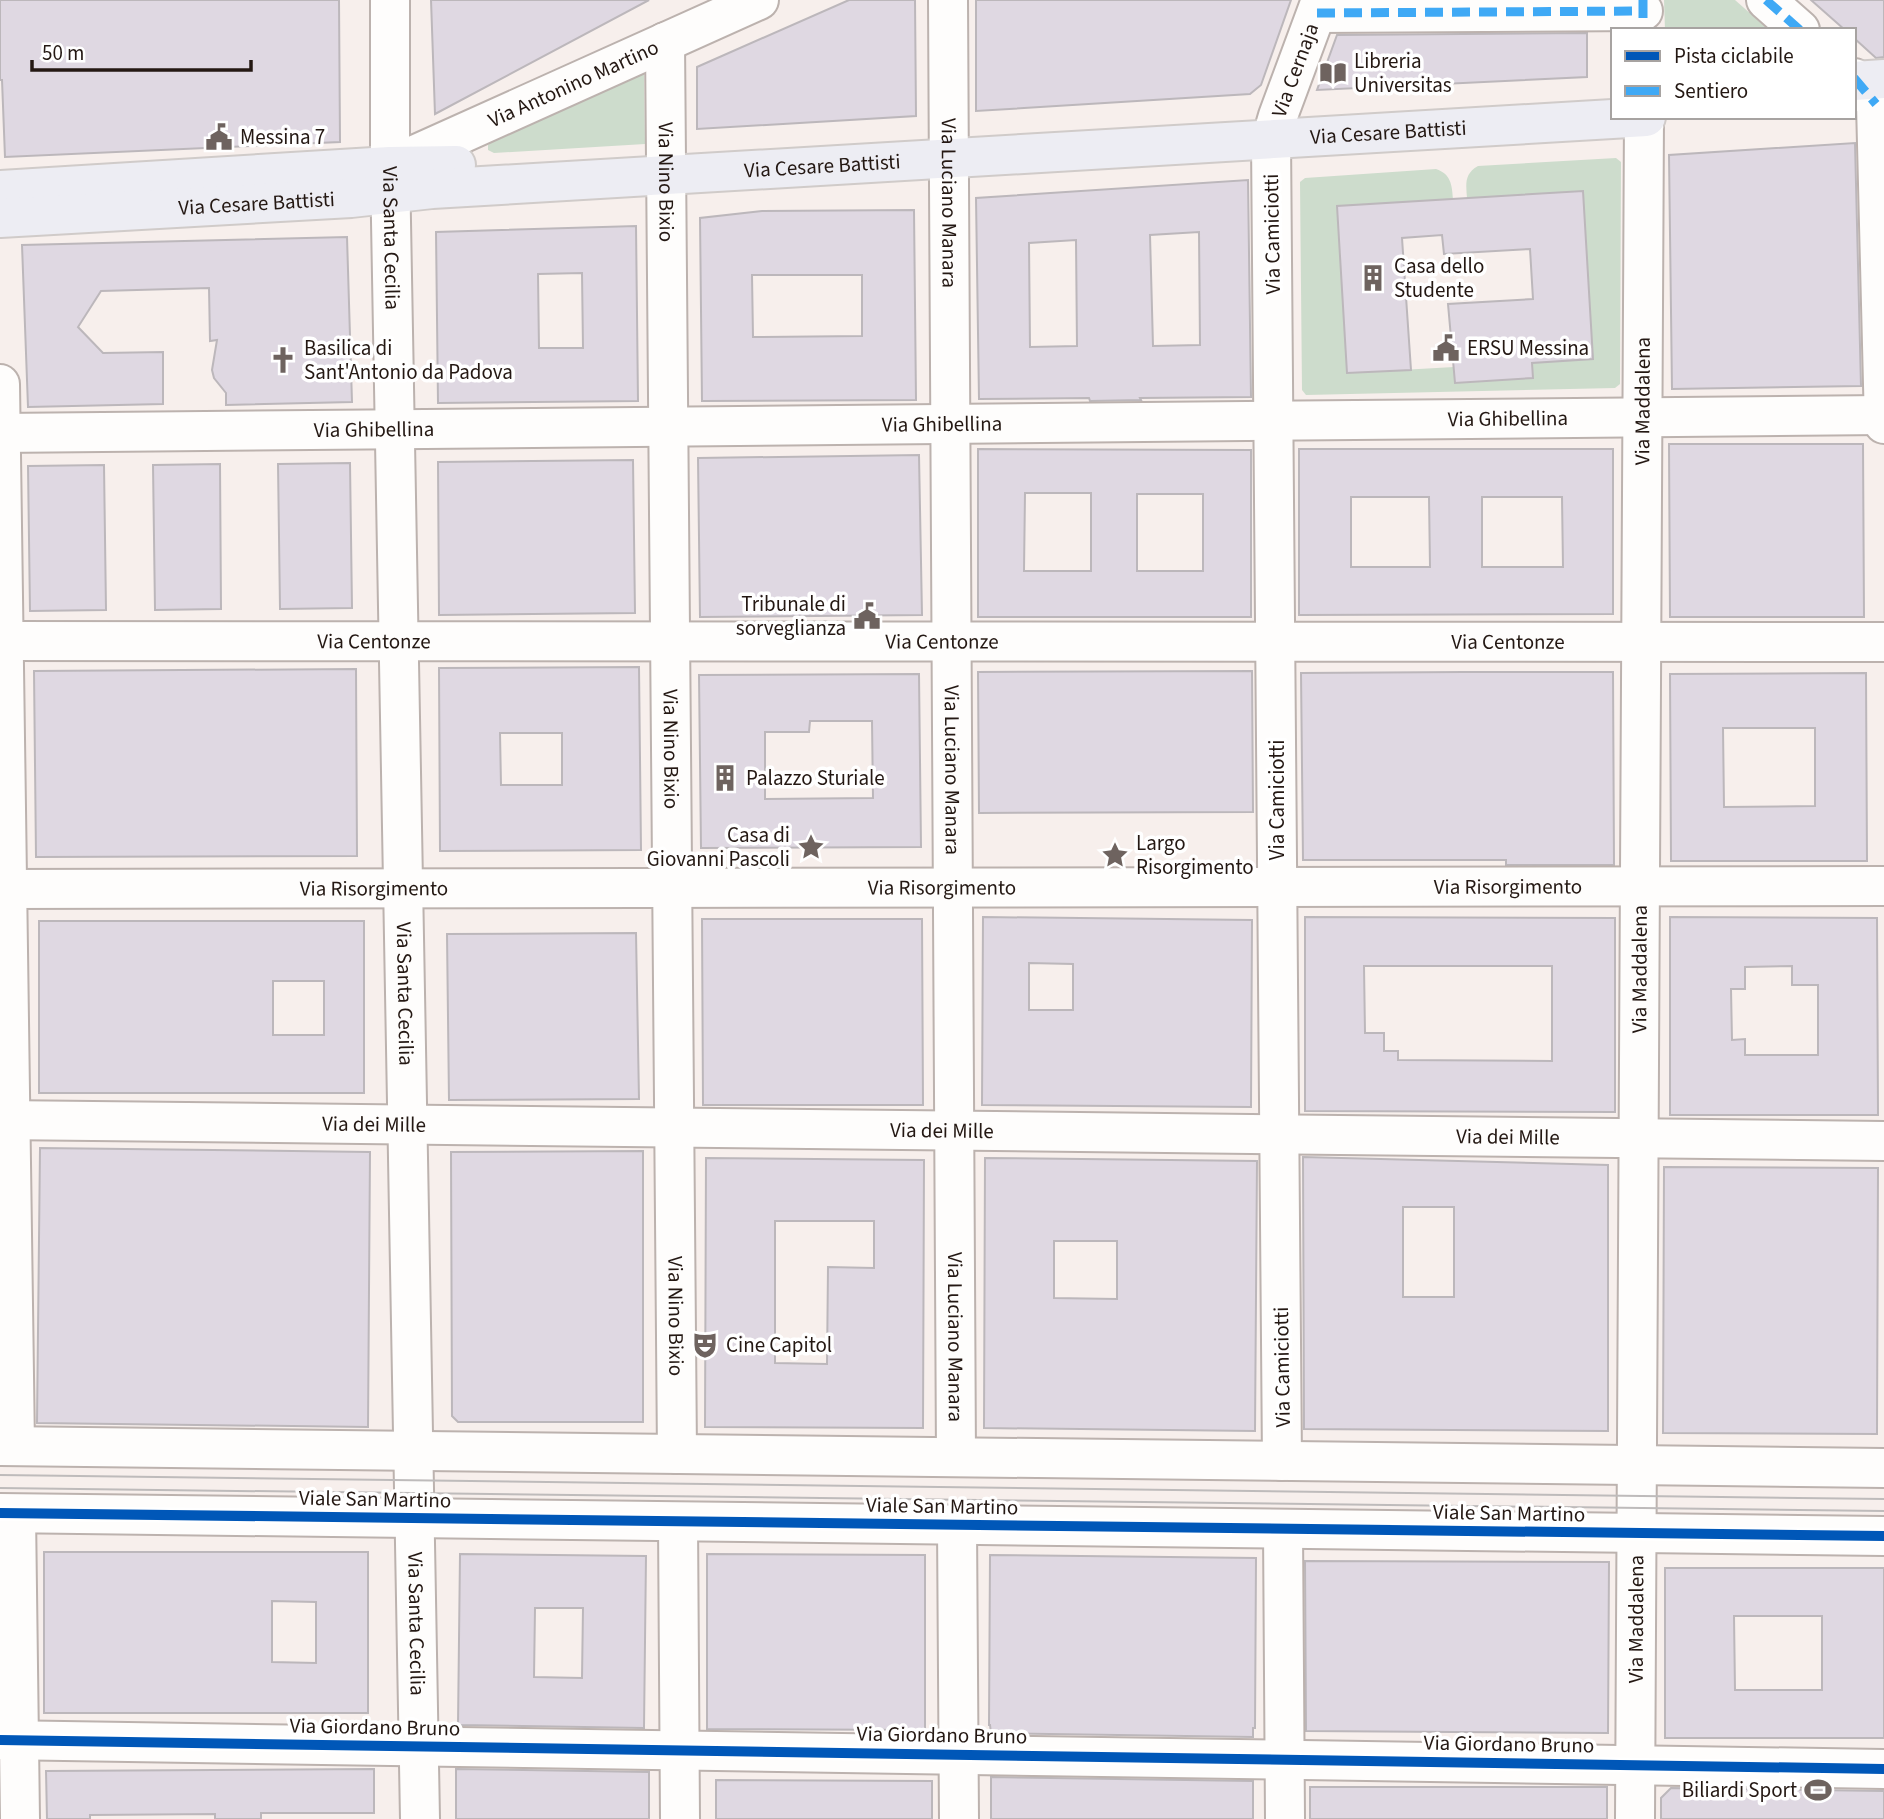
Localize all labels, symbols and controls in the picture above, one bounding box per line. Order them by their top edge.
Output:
street label: Via Cernaja [1264,19,1326,121]
scale bar [32,28,250,72]
legend [1611,28,1856,119]
street label: Via Antonino Martino [483,32,663,135]
text: 50 m [42,38,84,68]
text: Pista ciclabile [1674,41,1794,71]
place label: Libreria Universitas [1354,46,1452,100]
library icon: Libreria Universitas [1318,58,1348,88]
text: Sentiero [1674,76,1748,106]
street label: Via Cesare Battisti [1309,113,1467,152]
street label: Via Luciano Manara [934,118,965,288]
public building icon: Messina 7 [204,122,234,152]
place label: Messina 7 [240,122,325,152]
street label: Via Nino Bixio [651,122,682,242]
street label: Via Cesare Battisti [743,146,901,185]
street label: Via Santa Cecilia [375,166,408,310]
street label: Via Camiciotti [1256,173,1288,295]
street label: Via Cesare Battisti [178,184,336,223]
place label: Casa dello Studente [1394,251,1484,305]
building icon: Casa dello Studente [1358,263,1388,293]
place label: Basilica di Sant'Antonio da Padova [304,333,513,387]
public building icon: ERSU Messina [1431,333,1461,363]
place label: ERSU Messina [1467,333,1589,363]
street label: Via Maddalena [1627,337,1658,465]
church icon: Basilica di Sant'Antonio da Padova [268,345,298,375]
street label: Via Ghibellina [1448,403,1568,434]
street label: Via Ghibellina [882,408,1002,440]
street label: Via Ghibellina [314,414,434,445]
place label: Tribunale di sorveglianza [736,589,846,643]
public building icon: Tribunale di sorveglianza [852,601,882,631]
street label: Via Centonze [317,626,431,656]
street label: Via Centonze [885,626,999,657]
street label: Via Centonze [1451,627,1565,657]
street label: Via Luciano Manara [937,685,968,855]
street label: Via Nino Bixio [655,689,687,809]
street label: Via Camiciotti [1262,740,1292,860]
building icon: Palazzo Sturiale [710,763,740,793]
place label: Palazzo Sturiale [746,763,885,793]
place label: Casa di Giovanni Pascoli [647,820,790,874]
place label: Largo Risorgimento [1136,828,1254,882]
place icon: Casa di Giovanni Pascoli [796,832,826,862]
place icon: Largo Risorgimento [1100,840,1130,870]
street label: Via Risorgimento [1434,871,1582,902]
street label: Via Risorgimento [868,872,1016,903]
street label: Via Risorgimento [300,873,448,904]
street label: Via Maddalena [1624,905,1655,1033]
street label: Via Santa Cecilia [389,922,421,1066]
street label: Via dei Mille [322,1109,426,1140]
street label: Via dei Mille [890,1115,994,1146]
street label: Via dei Mille [1456,1121,1560,1152]
street label: Via Luciano Manara [940,1252,971,1422]
street label: Via Nino Bixio [660,1256,691,1376]
street label: Via Camiciotti [1266,1306,1298,1428]
theatre icon: Cine Capitol [690,1330,720,1360]
place label: Cine Capitol [726,1330,832,1360]
street label: Viale San Martino [299,1483,451,1515]
street label: Viale San Martino [866,1490,1018,1522]
street label: Viale San Martino [1433,1497,1585,1529]
street label: Via Santa Cecilia [400,1552,433,1696]
street label: Via Maddalena [1621,1555,1651,1683]
street label: Via Giordano Bruno [289,1711,461,1743]
street label: Via Giordano Bruno [856,1719,1028,1751]
street label: Via Giordano Bruno [1423,1728,1595,1760]
place label: Biliardi Sport [1682,1775,1797,1805]
sports icon: Biliardi Sport [1803,1775,1833,1805]

